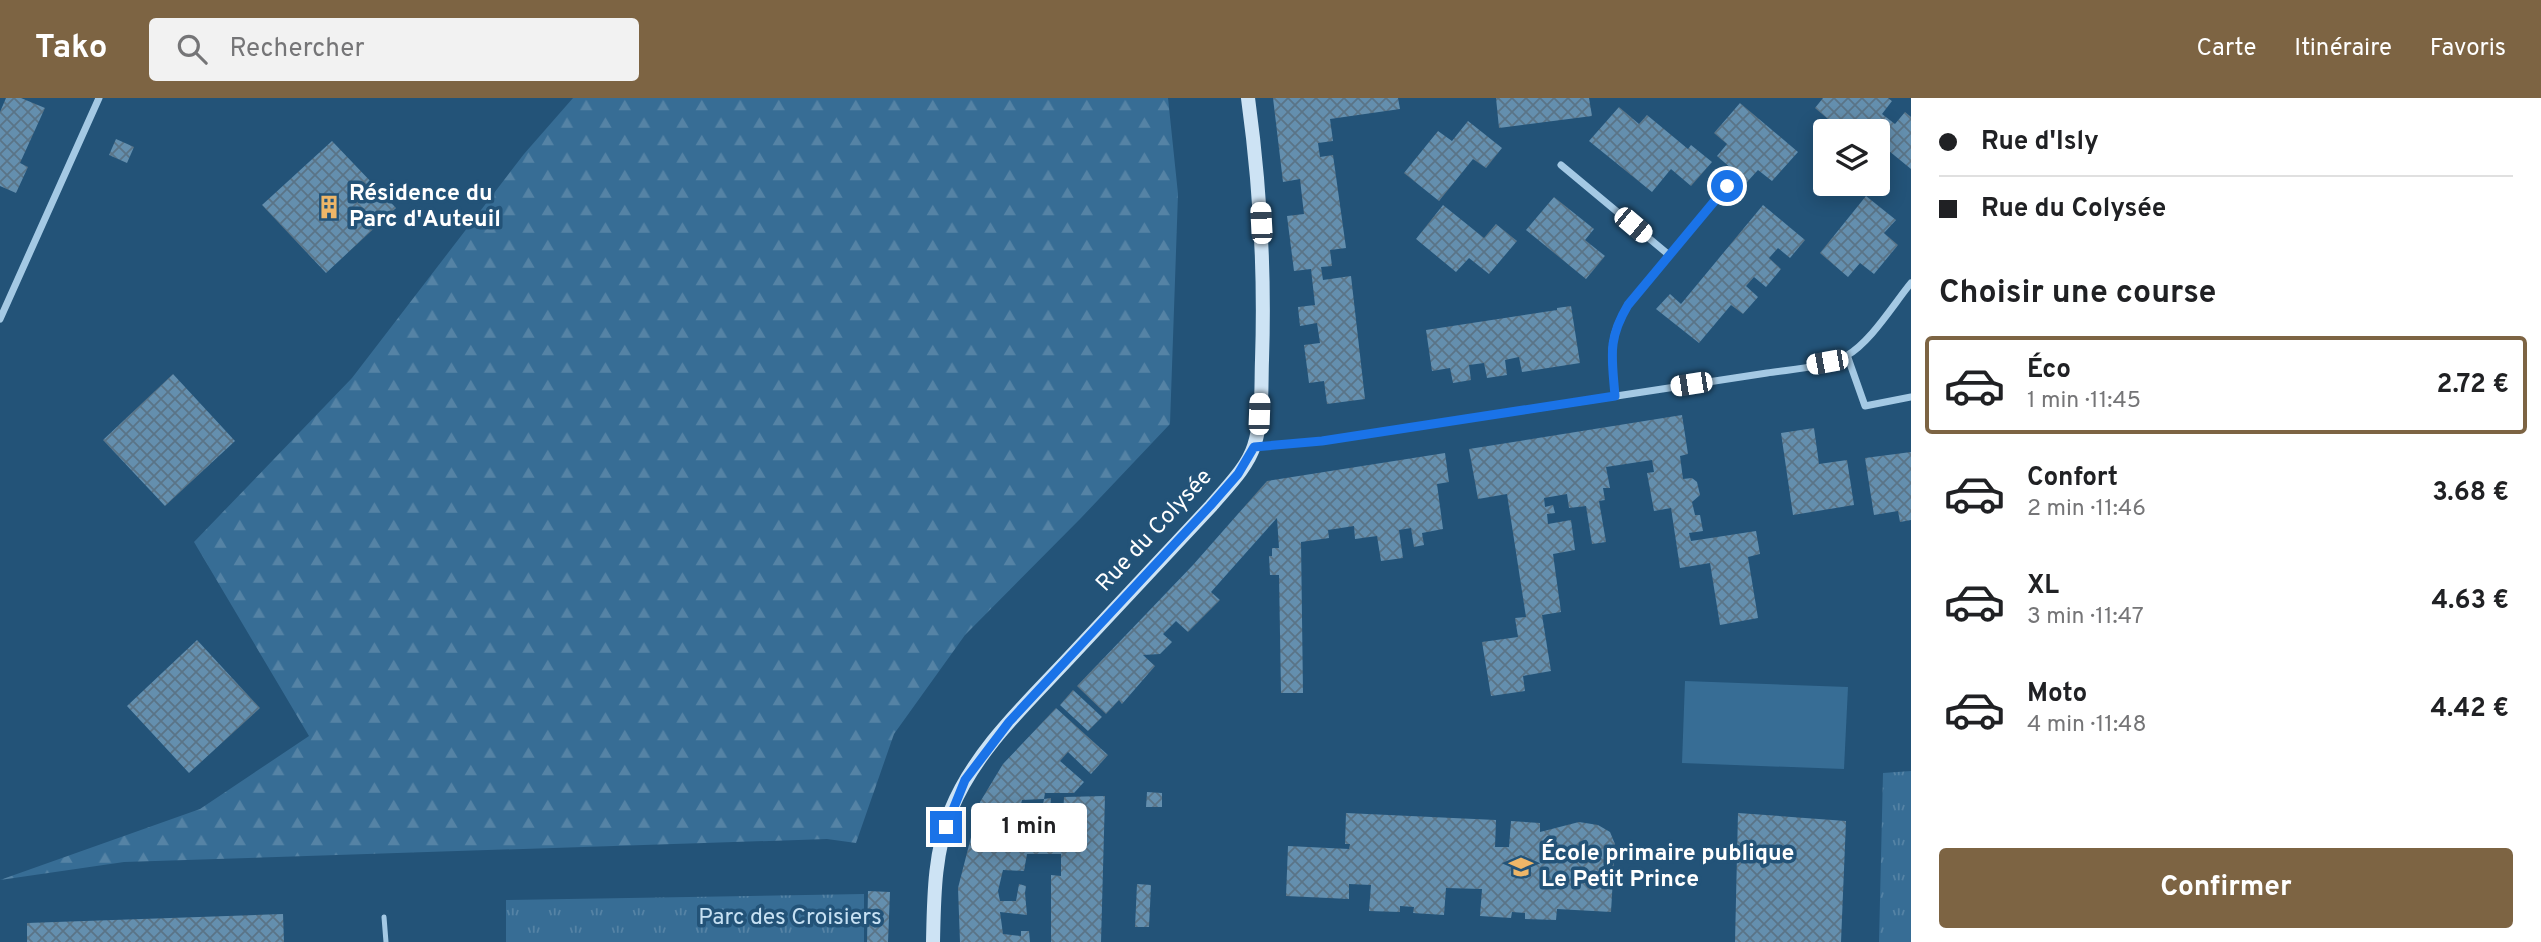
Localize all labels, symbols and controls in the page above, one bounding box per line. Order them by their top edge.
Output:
search box [149,18,639,81]
text: Tako [35,28,107,70]
icon: search [173,30,211,68]
text: Rechercher [229,33,365,66]
text: Carte [2196,34,2256,64]
text: Itinéraire [2294,34,2392,64]
text: Favoris [2430,34,2506,64]
map controls [1813,119,1890,196]
button: layers [1813,119,1890,196]
text: Rue d'Isly [1981,126,2099,159]
route start [1711,170,1743,202]
place label: Résidence du Parc d'Auteuil [349,180,501,235]
building icon: Résidence du Parc d'Auteuil [315,193,343,221]
text: Rue du Colysée [1981,193,2166,226]
car [1250,201,1273,245]
car [1611,203,1656,247]
text: Choisir une course [1939,274,2216,314]
car [1805,348,1850,376]
icon: car [1943,354,2006,417]
text: Éco [2027,354,2071,387]
text: 2.72 € [2437,369,2509,402]
car [1669,370,1714,398]
text: 1 min · 11:45 [2027,387,2141,416]
car [1248,393,1271,435]
icon: car [1943,462,2006,525]
text: Confort [2027,462,2118,495]
street label: Rue du Colysée [1091,463,1219,599]
text: 3.68 € [2432,477,2509,510]
text: 2 min · 11:46 [2027,495,2146,524]
icon: car [1943,570,2006,633]
text: XL [2027,570,2059,603]
text: 4.63 € [2431,585,2509,618]
text: 3 min · 11:47 [2027,603,2144,632]
icon: car [1943,678,2006,741]
text: Moto [2027,678,2087,711]
text: 4.42 € [2430,693,2509,726]
text: 4 min · 11:48 [2027,711,2146,740]
callout: 1 min [970,802,1086,852]
route end [930,811,962,843]
text: 1 min [1001,813,1057,842]
place label: École primaire publique Le Petit Prince [1541,839,1794,895]
button: Confirmer [1939,848,2513,928]
school or university icon: École primaire publique Le Petit Prince [1507,853,1535,881]
park label: Parc des Croisiers [698,904,882,933]

